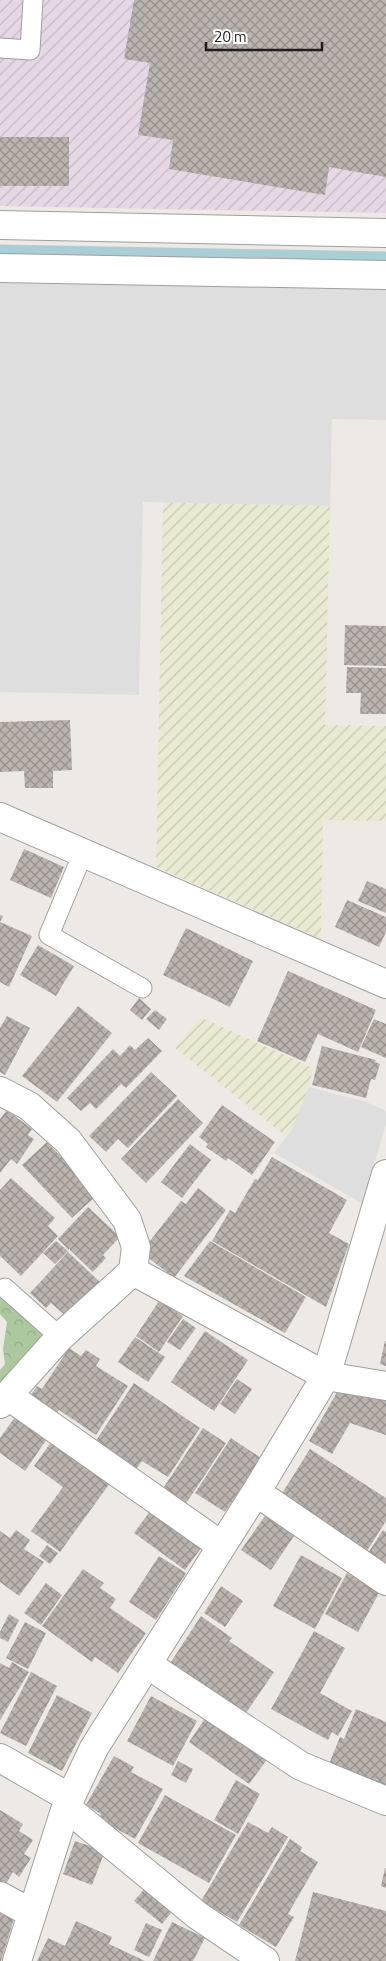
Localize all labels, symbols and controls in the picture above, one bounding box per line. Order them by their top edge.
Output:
scale bar [206,20,322,52]
text: 20 m [214,25,247,48]

